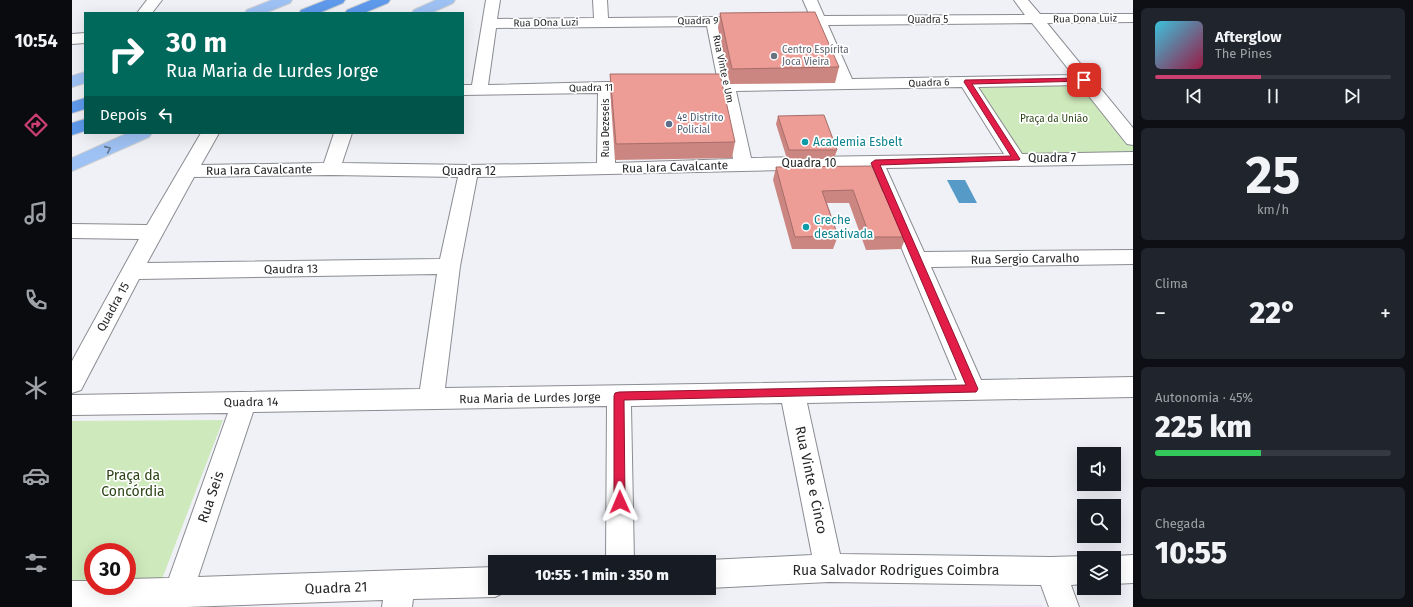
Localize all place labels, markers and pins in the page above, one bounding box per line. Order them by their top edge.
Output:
place label: Centro Espírita Joca Vieira [782,43,849,68]
marker: Centro Espírita Joca Vieira [769,51,779,61]
pin [1067,63,1101,97]
place label: 4º Distrito Policial [677,112,724,136]
marker: 4º Distrito Policial [664,119,674,129]
place label: Academia Esbelt [813,135,903,149]
marker: Academia Esbelt [800,137,810,147]
place label: Creche desativada [814,213,873,241]
marker: Creche desativada [801,222,811,232]

